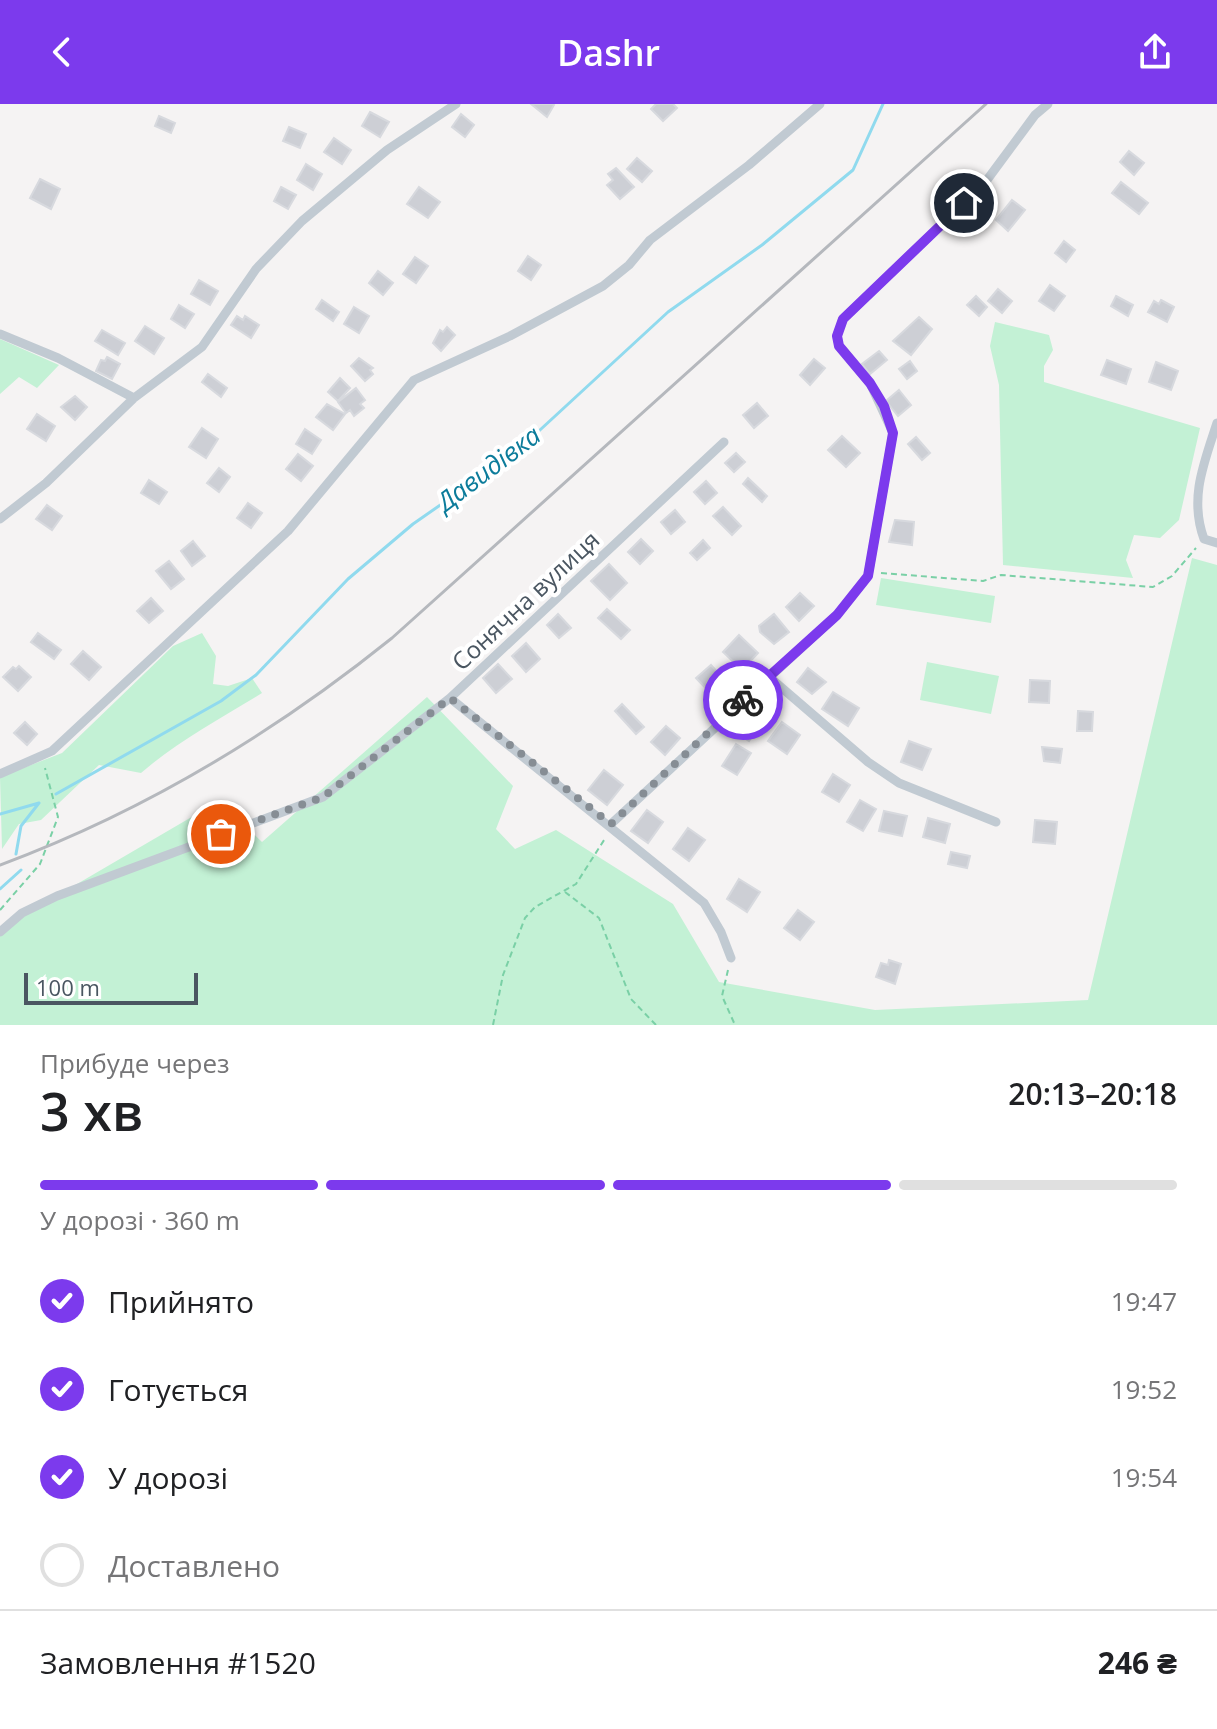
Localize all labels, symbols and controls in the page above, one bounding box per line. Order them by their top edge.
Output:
text: Dashr [557,28,660,77]
icon: back [40,30,84,74]
icon: share [1133,30,1177,74]
pin [930,169,998,237]
icon: home [942,181,986,225]
water label: Давидівка [426,417,548,521]
street label: Сонячна вулиця [444,523,606,677]
courier [703,660,783,740]
icon: bike [721,678,765,722]
pin [187,800,255,868]
icon: bag [199,812,243,856]
scale bar [24,969,198,1005]
text: 100 m [36,972,100,1002]
text: Прибуде через [40,1045,230,1081]
text: 20:13–20:18 [1008,1073,1177,1114]
text: 3 хв [40,1075,143,1146]
text: У дорозі · 360 m [40,1202,240,1238]
icon: check [40,1279,84,1323]
text: Прийнято [108,1281,254,1322]
text: 19:47 [1111,1283,1177,1319]
icon: check [40,1367,84,1411]
text: Готується [108,1369,248,1410]
text: 19:52 [1111,1371,1177,1407]
icon: check [40,1455,84,1499]
text: У дорозі [108,1457,228,1498]
text: 19:54 [1111,1459,1177,1495]
text: Доставлено [108,1545,280,1586]
text: Замовлення #1520 [40,1642,316,1683]
text: 246 ₴ [1098,1642,1177,1683]

